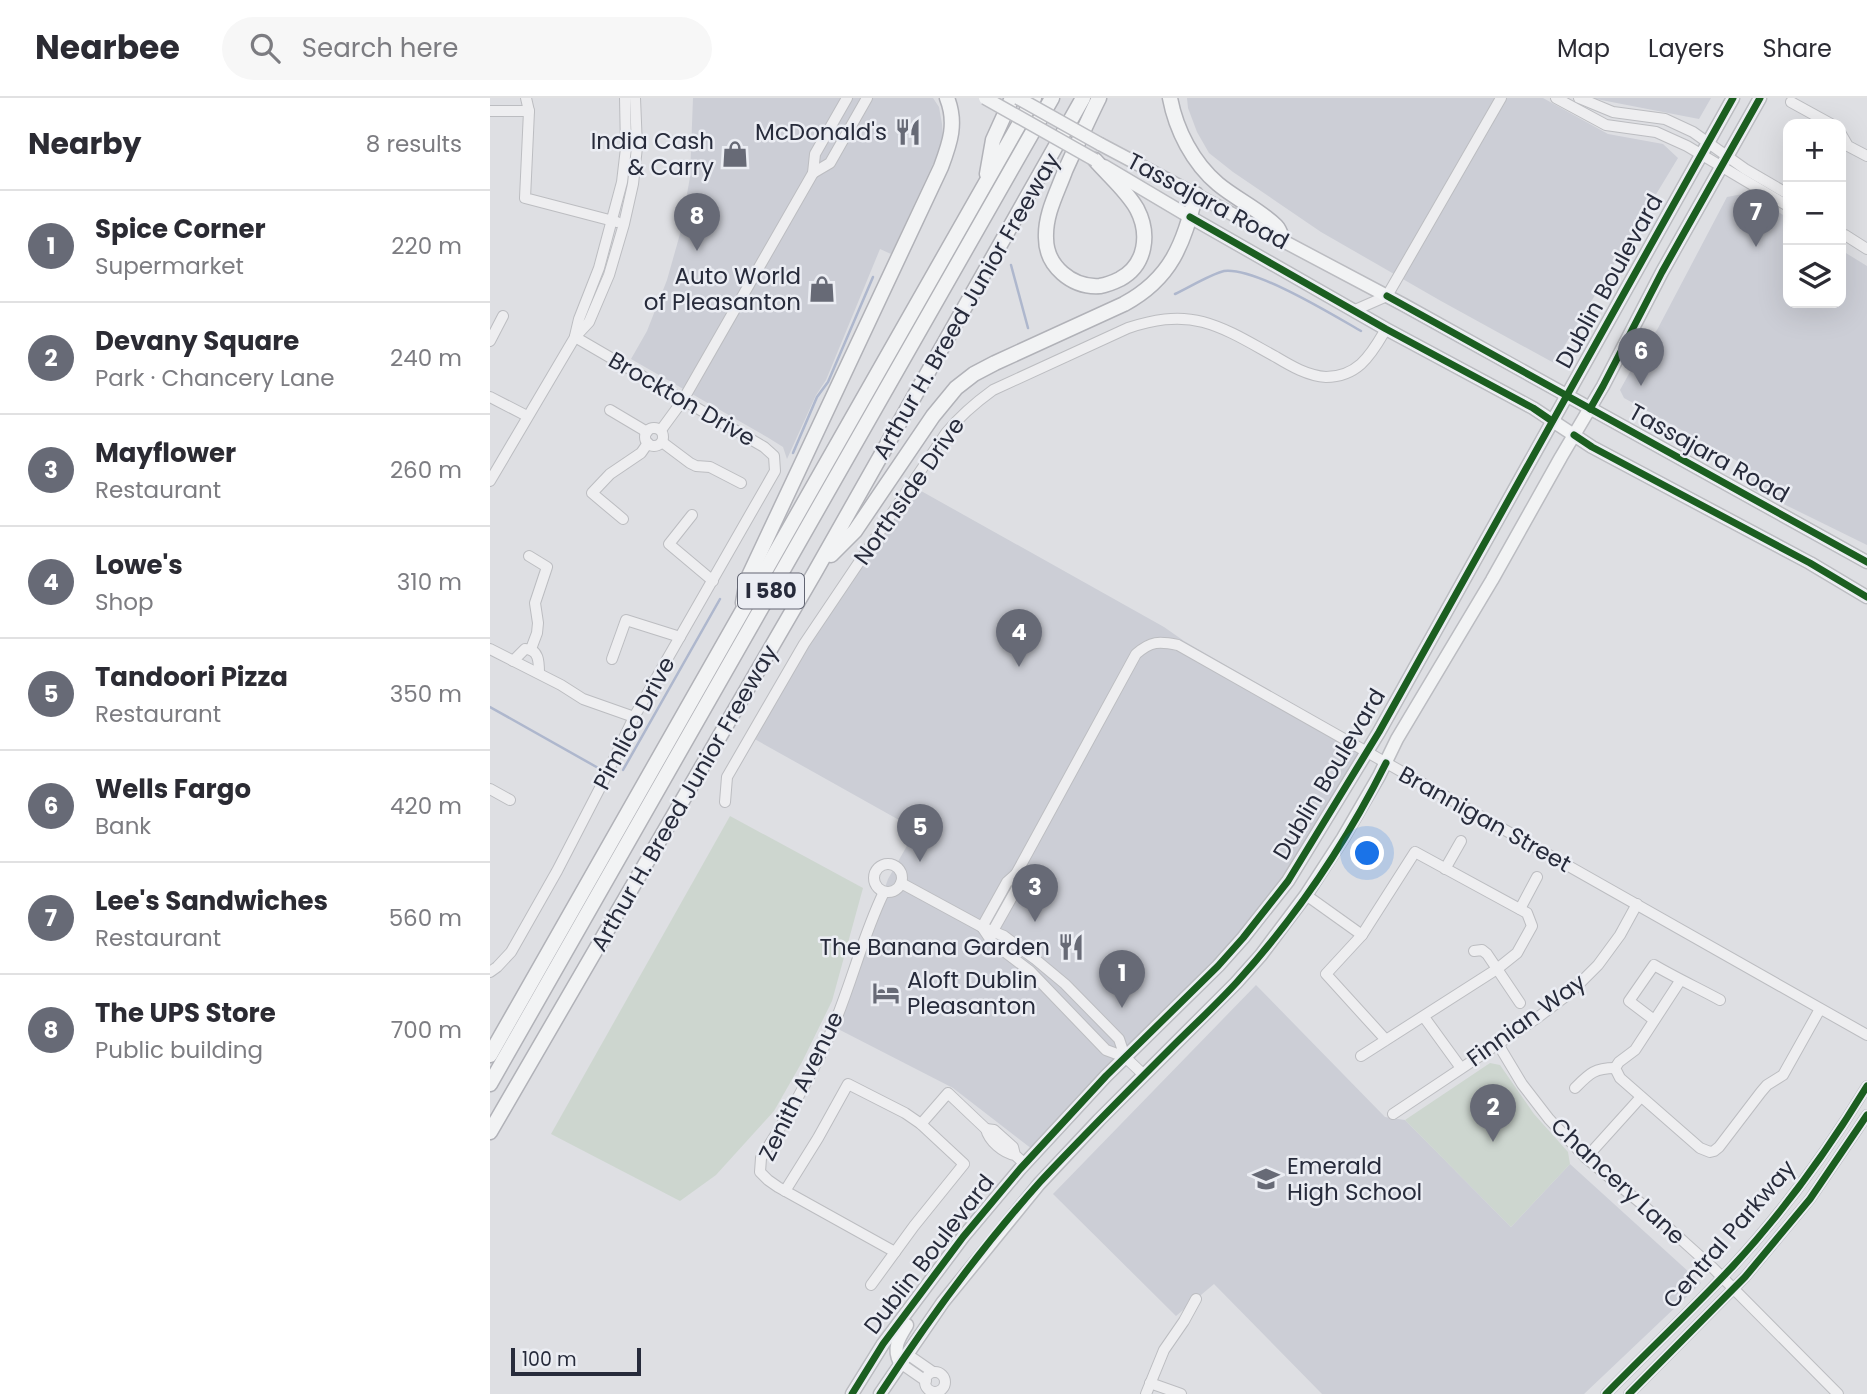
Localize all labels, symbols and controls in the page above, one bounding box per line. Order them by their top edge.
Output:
search box [222,17,712,80]
text: Nearbee [35,24,180,71]
icon: search [246,29,284,67]
text: Search here [302,30,458,66]
text: Map [1557,32,1610,65]
text: Layers [1648,32,1724,65]
text: Share [1762,32,1832,65]
place label: McDonald's [755,116,887,148]
restaurant icon: McDonald's [893,117,923,147]
map controls [1783,119,1846,308]
button: + [1783,119,1846,182]
text: Nearby [28,122,142,165]
place label: India Cash & Carry [591,125,714,183]
text: 8 results [366,128,462,160]
shop icon: India Cash & Carry [720,139,750,169]
street label: Tassajara Road [1122,145,1294,257]
street label: Arthur H. Breed Junior Freeway [865,147,1067,465]
button: − [1783,182,1846,245]
street label: Dublin Boulevard [1548,188,1670,374]
pin: 7 [1733,189,1779,247]
pin: 8 [674,193,720,251]
text: Spice Corner [95,211,266,247]
text: 1 [47,230,55,262]
text: 220 m [391,230,462,262]
button: layers [1783,245,1846,308]
text: Supermarket [95,250,244,282]
place label: Auto World of Pleasanton [644,260,801,318]
shop icon: Auto World of Pleasanton [807,274,837,304]
text: Devany Square [95,323,299,359]
pin: 6 [1618,328,1664,386]
text: 2 [44,342,58,374]
text: 240 m [390,342,462,374]
street label: Brockton Drive [603,344,761,454]
text: Park · Chancery Lane [95,362,335,394]
street label: Tassajara Road [1623,396,1795,510]
street label: Northside Drive [846,411,972,571]
text: Mayflower [95,435,236,471]
text: 3 [44,454,58,486]
text: 260 m [390,454,462,486]
text: Restaurant [95,474,221,506]
text: Lowe's [95,547,183,583]
text: 4 [43,566,59,598]
text: 310 m [397,566,462,598]
road number: I 580 [738,574,804,608]
text: Shop [95,586,154,618]
pin: 4 [996,609,1042,667]
street label: Arthur H. Breed Junior Freeway [583,639,785,957]
street label: Pimlico Drive [585,651,683,795]
text: Tandoori Pizza [95,659,288,695]
text: 5 [44,678,58,710]
text: 350 m [390,678,462,710]
street label: Dublin Boulevard [1265,682,1393,866]
text: Restaurant [95,698,221,730]
street label: Brannigan Street [1393,758,1577,880]
text: Wells Fargo [95,771,251,807]
text: 6 [44,790,58,822]
text: 420 m [390,790,462,822]
pin: 5 [897,804,943,862]
text: Bank [95,810,151,842]
your location [1350,836,1384,870]
pin: 3 [1012,864,1058,922]
text: Lee's Sandwiches [95,883,328,919]
text: 7 [45,902,57,934]
text: 560 m [389,902,462,934]
text: Restaurant [95,922,221,954]
place label: The Banana Garden [820,931,1050,963]
restaurant icon: The Banana Garden [1056,932,1086,962]
pin: 1 [1099,950,1145,1008]
place label: Aloft Dublin Pleasanton [907,964,1038,1022]
street label: Finnian Way [1460,966,1592,1074]
hotel icon: Aloft Dublin Pleasanton [871,978,901,1008]
text: The UPS Store [95,995,276,1031]
street label: Zenith Avenue [751,1006,851,1166]
text: 8 [44,1014,58,1046]
text: 700 m [391,1014,462,1046]
text: Public building [95,1034,263,1066]
pin: 2 [1470,1084,1516,1142]
street label: Chancery Lane [1544,1110,1692,1252]
place label: Emerald High School [1287,1150,1422,1208]
street label: Central Parkway [1655,1153,1803,1315]
school or university icon: Emerald High School [1251,1164,1281,1194]
street label: Dublin Boulevard [856,1167,1002,1341]
scale bar [511,1345,640,1377]
text: 100 m [522,1346,577,1373]

